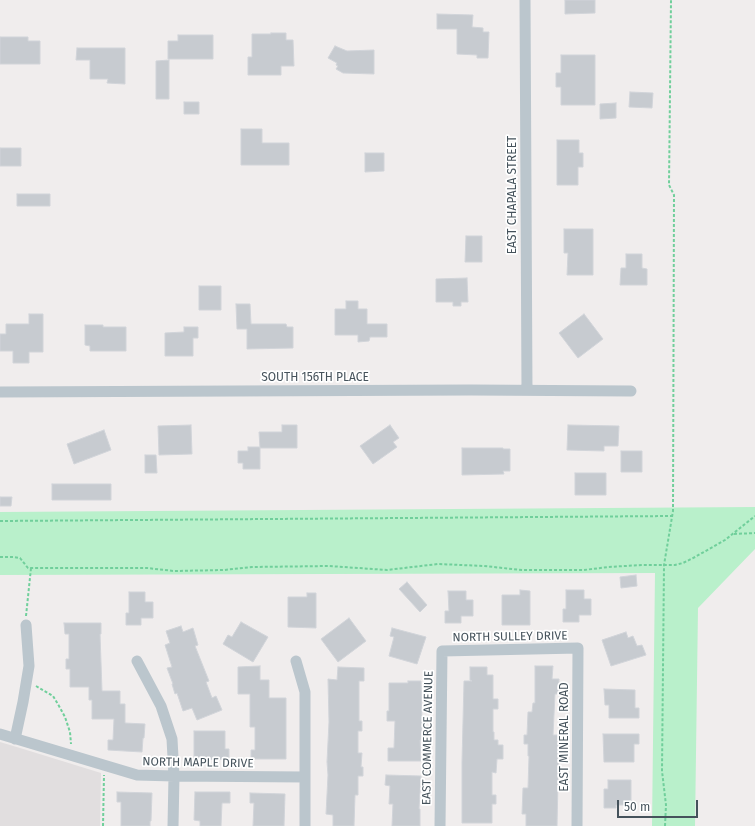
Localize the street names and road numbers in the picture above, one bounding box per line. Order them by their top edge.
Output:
street label: EAST CHAPALA STREET [506,136,520,254]
street label: SOUTH 156TH PLACE [261,371,369,385]
street label: NORTH SULLEY DRIVE [452,629,568,645]
street label: EAST COMMERCE AVENUE [420,671,436,805]
street label: EAST MINERAL ROAD [558,682,572,792]
street label: NORTH MAPLE DRIVE [142,755,254,771]

